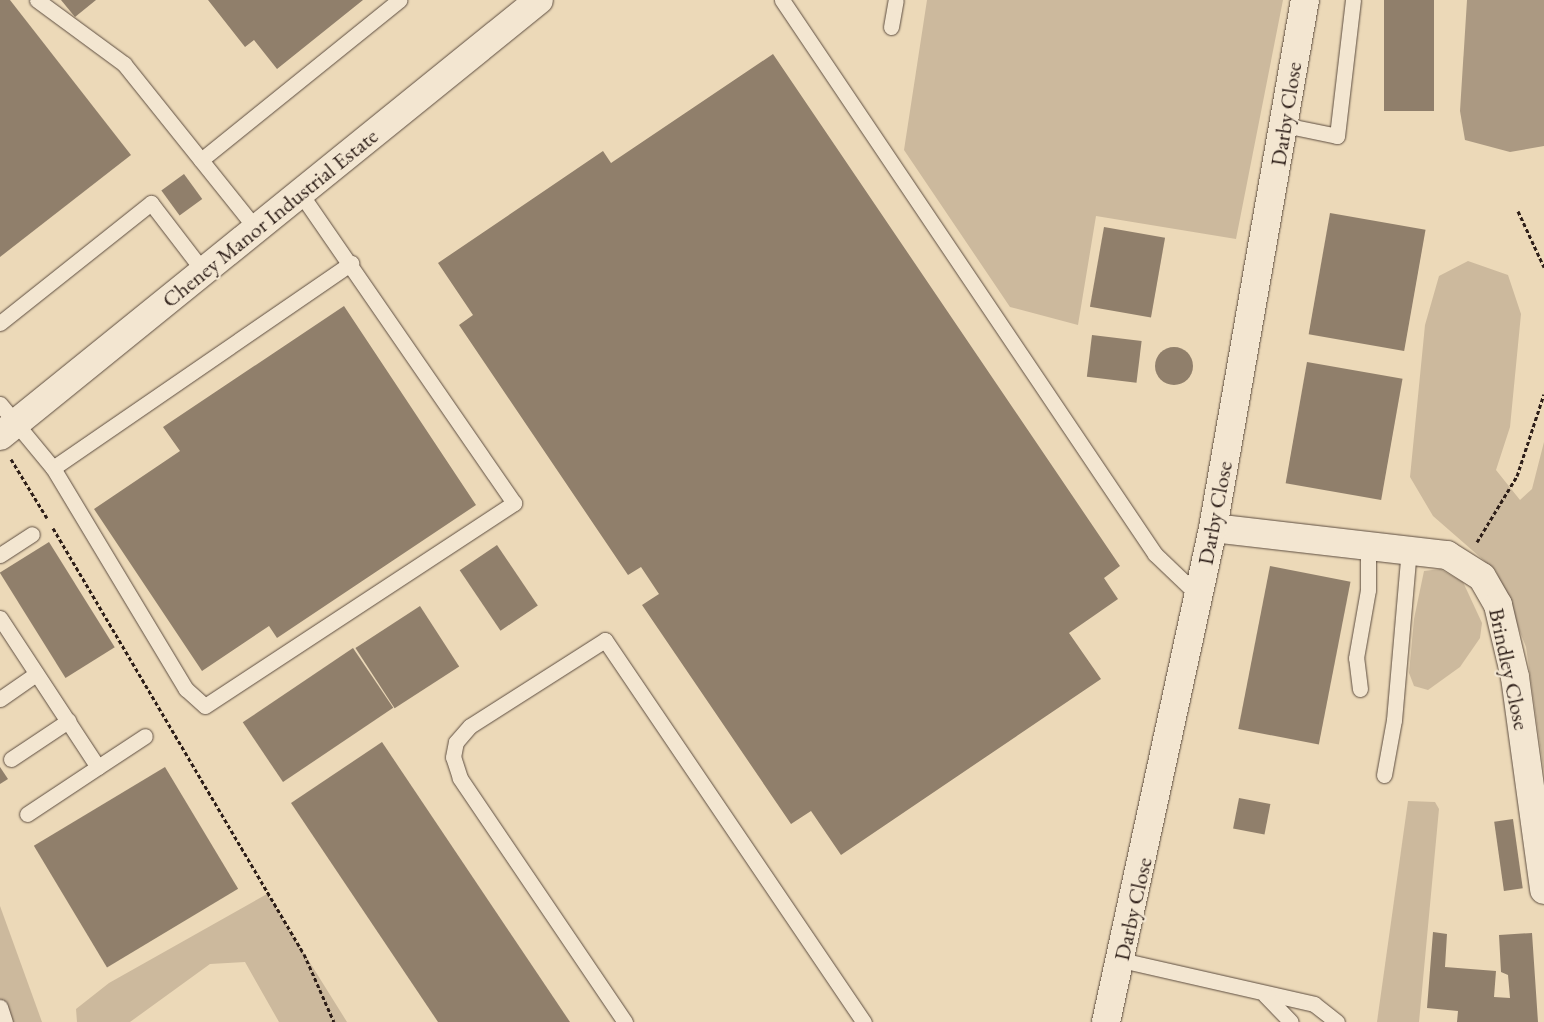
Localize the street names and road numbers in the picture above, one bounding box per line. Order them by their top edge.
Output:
street label: Darby Close [1265,60,1307,168]
street label: Cheney Manor Industrial Estate [157,123,383,313]
street label: Darby Close [1192,459,1238,567]
street label: Brindley Close [1483,606,1535,732]
street label: Darby Close [1108,855,1158,963]

